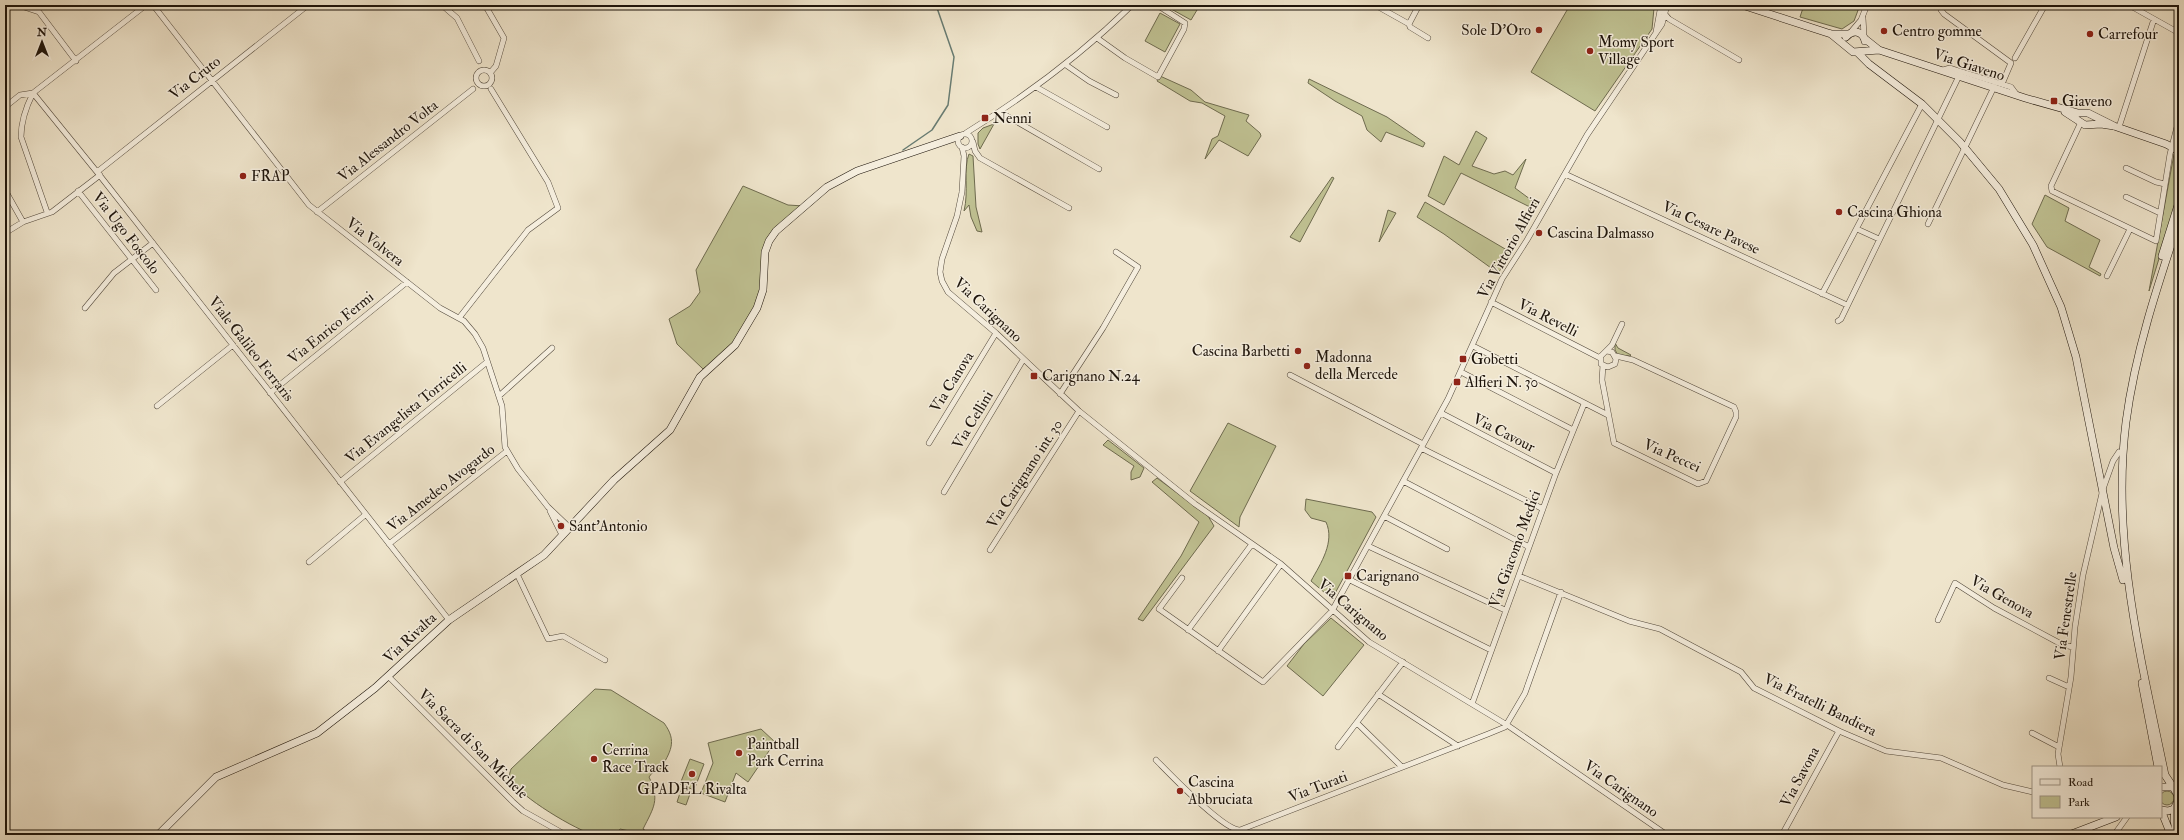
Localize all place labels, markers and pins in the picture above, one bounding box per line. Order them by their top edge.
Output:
place label: Sole D'Oro [1461,21,1531,40]
place label: Centro gomme [1892,22,1982,41]
marker: Sole D'Oro [1534,25,1544,35]
place label: Carrefour [2098,25,2158,44]
marker: Centro gomme [1879,26,1889,36]
marker: Carrefour [2085,29,2095,39]
place label: Momy Sport Village [1598,33,1674,69]
marker: Momy Sport Village [1585,46,1595,56]
place label: Giaveno [2062,92,2112,111]
marker: Giaveno [2049,96,2059,106]
place label: Nenni [993,109,1032,128]
marker: Nenni [980,113,990,123]
place label: FRAP [251,167,290,186]
marker: FRAP [238,171,248,181]
place label: Cascina Ghiona [1847,203,1943,222]
marker: Cascina Ghiona [1834,207,1844,217]
place label: Cascina Dalmasso [1547,224,1654,243]
marker: Cascina Dalmasso [1534,228,1544,238]
place label: Cascina Barbetti [1192,342,1290,361]
marker: Cascina Barbetti [1293,346,1303,356]
place label: Madonna della Mercede [1315,348,1398,384]
place label: Gobetti [1471,350,1518,369]
marker: Gobetti [1458,354,1468,364]
marker: Madonna della Mercede [1302,361,1312,371]
place label: Carignano N.24 [1042,367,1141,386]
marker: Carignano N.24 [1029,371,1039,381]
place label: Alfieri N. 30 [1464,373,1538,392]
marker: Alfieri N. 30 [1452,377,1462,387]
place label: Sant'Antonio [569,517,647,536]
marker: Sant'Antonio [556,521,566,531]
place label: Carignano [1356,567,1419,586]
marker: Carignano [1343,571,1353,581]
place label: Paintball Park Cerrina [747,735,825,771]
place label: Cerrina Race Track [602,741,669,777]
marker: Paintball Park Cerrina [734,748,744,758]
marker: Cerrina Race Track [589,754,599,764]
marker: GPADEL Rivalta [687,769,697,779]
place label: Cascina Abbruciata [1187,773,1254,809]
place label: GPADEL Rivalta [637,780,748,799]
marker: Cascina Abbruciata [1175,786,1185,796]

